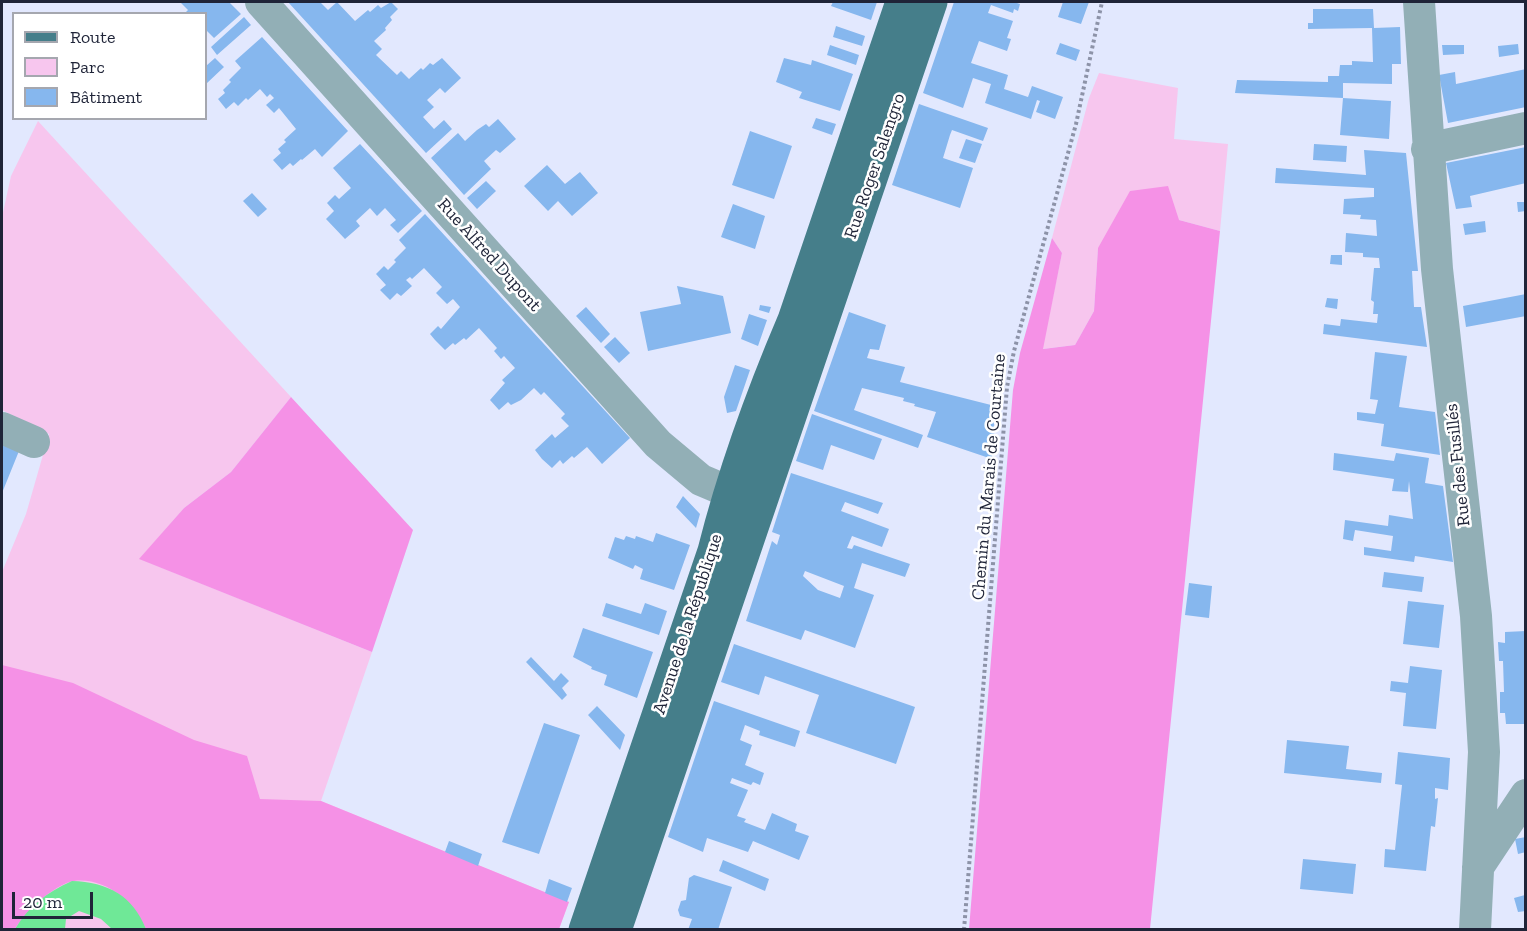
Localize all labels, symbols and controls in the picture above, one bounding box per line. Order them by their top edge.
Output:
legend [12,12,207,120]
text: Route [70,26,115,48]
text: Parc [70,56,105,78]
text: Bâtiment [70,86,142,108]
street label: Rue Roger Salengro [840,90,910,242]
street label: Rue Alfred Dupont [433,194,545,316]
street label: Chemin du Marais de Courtaine [967,353,1011,601]
street label: Rue des Fusillés [1441,403,1475,527]
street label: Avenue de la République [649,531,727,717]
scale bar [15,880,96,918]
text: 20 m [23,891,62,913]

